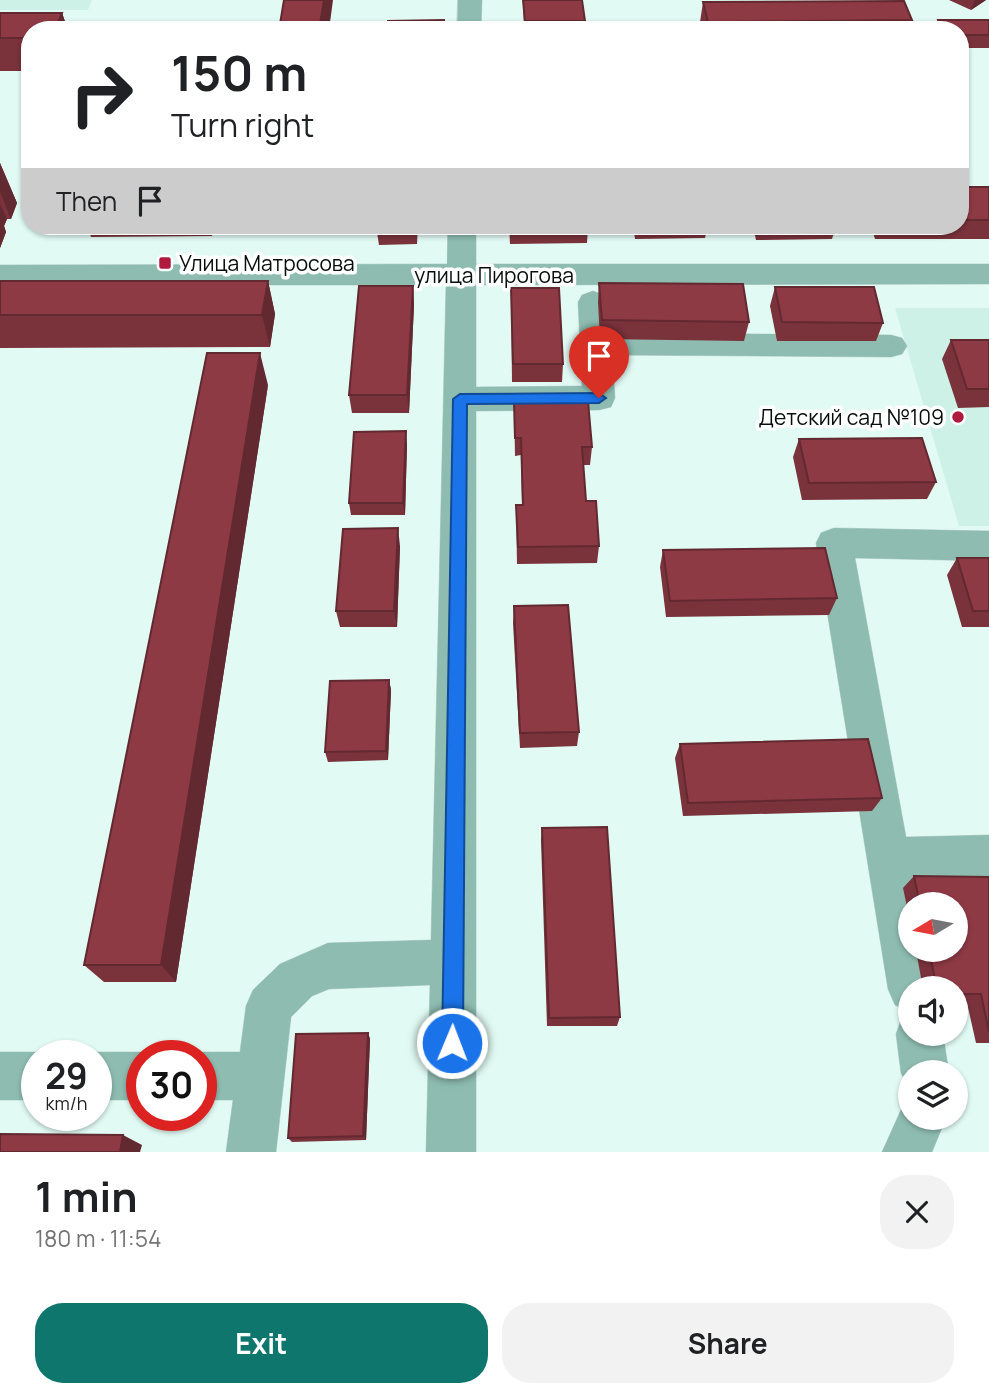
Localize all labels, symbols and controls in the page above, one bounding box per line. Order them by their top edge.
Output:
text: 150 m [171,39,307,106]
icon: right [56,49,147,140]
text: Turn right [171,103,314,147]
icon: arrive [131,182,169,220]
text: Then [56,183,117,219]
place label: Улица Матросова [179,249,355,277]
marker: Улица Матросова [157,255,173,271]
street label: улица Пирогова [414,261,574,289]
pin [569,326,629,398]
icon: arrive [580,337,618,375]
place label: Детский сад №109 [759,403,944,431]
marker: Детский сад №109 [950,409,966,425]
north arrow [898,892,968,962]
map controls [898,892,968,1130]
button: sound [898,976,968,1046]
position arrow [415,1006,489,1080]
speed limit sign: 30 [126,1040,217,1131]
text: 29 [45,1052,88,1100]
button: layers [898,1060,968,1130]
text: km/h [46,1091,87,1115]
text: 1 min [35,1167,138,1225]
button: close [880,1175,954,1249]
text: 180 m · 11:54 [35,1222,162,1254]
button: Exit [35,1303,488,1383]
button: Share [502,1303,954,1383]

